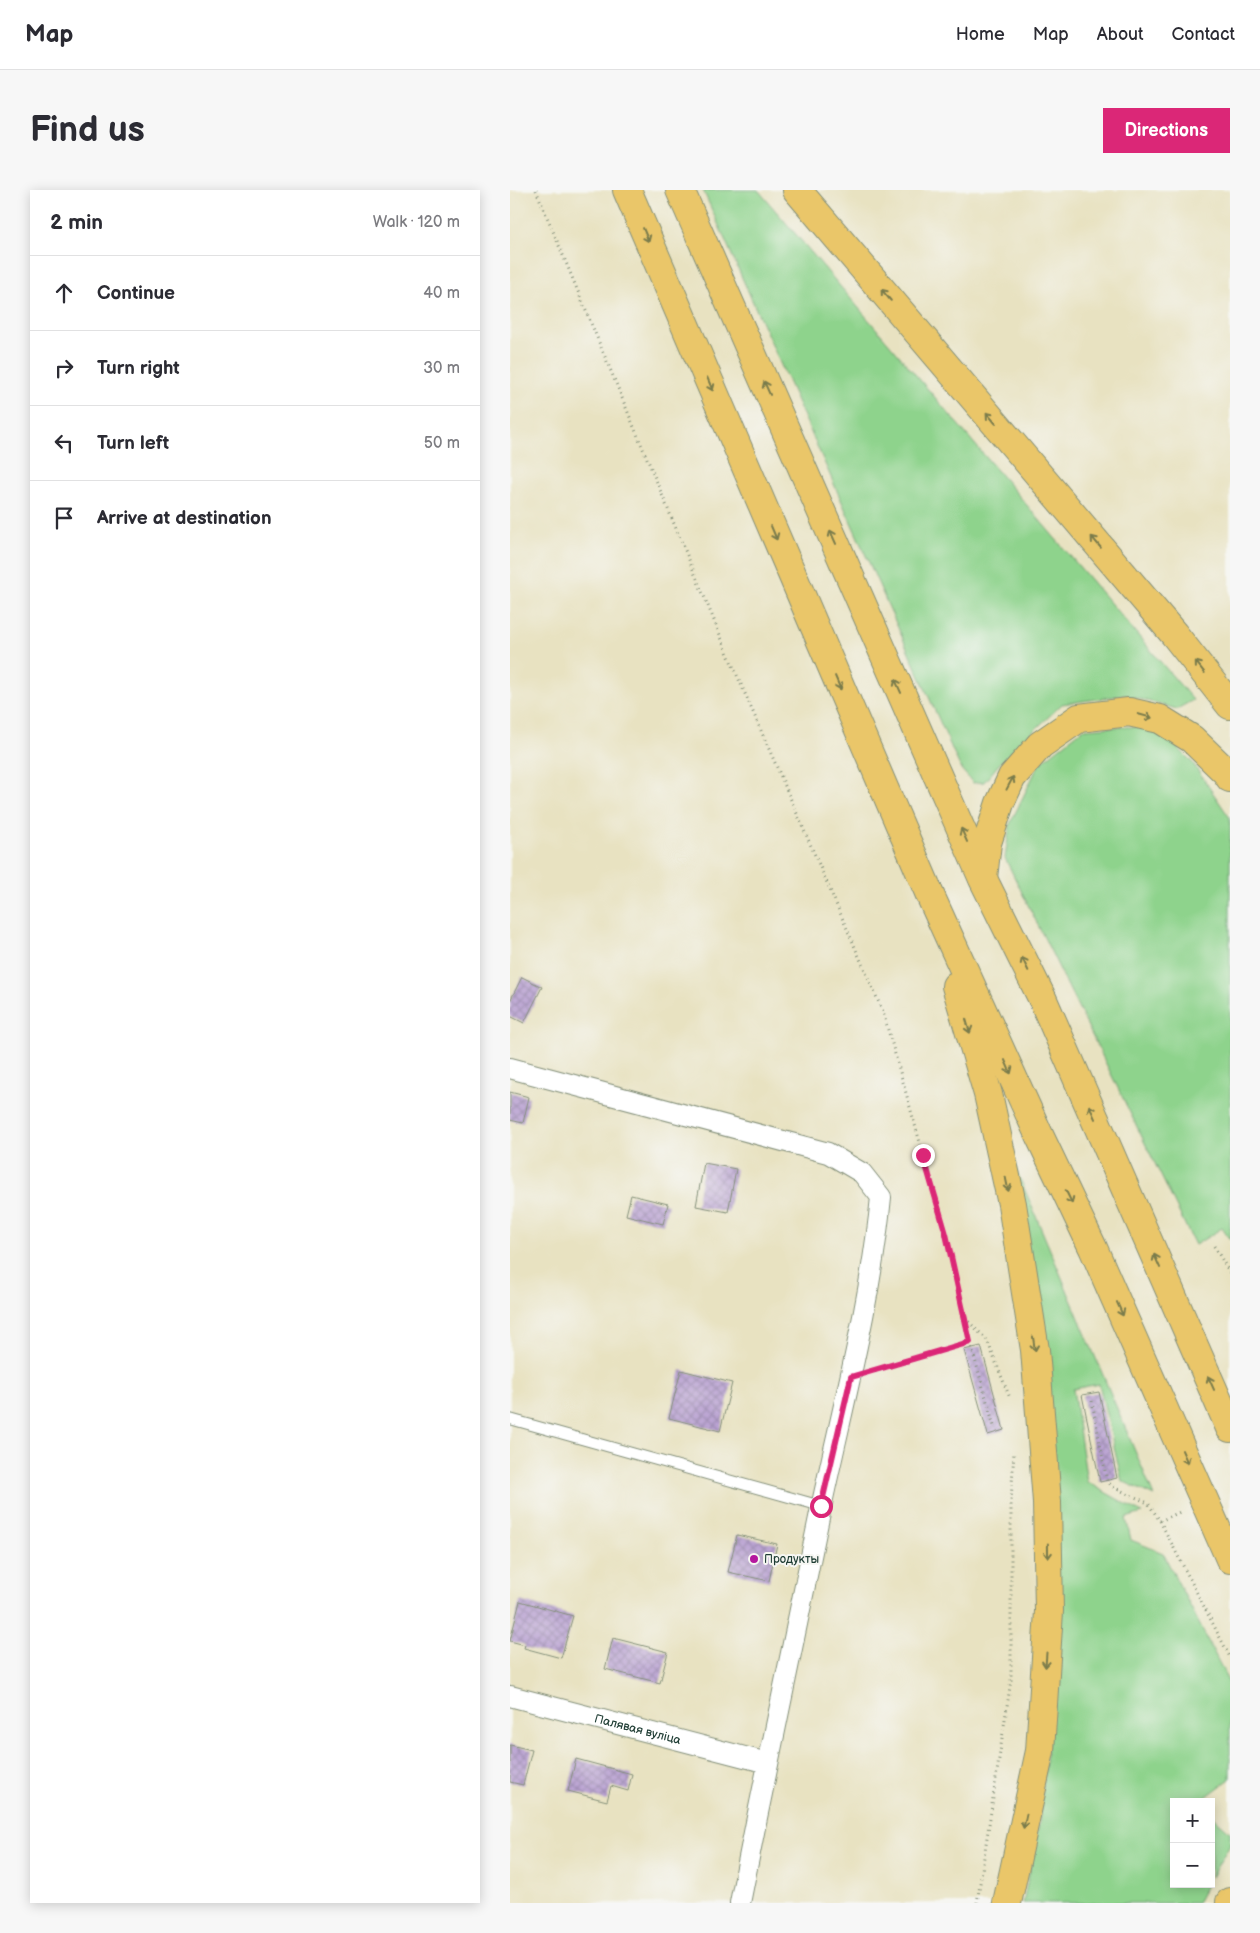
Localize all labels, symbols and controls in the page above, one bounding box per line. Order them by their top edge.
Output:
text: Map [25,20,73,49]
text: Home [956,24,1005,45]
text: Map [1033,24,1069,45]
text: About [1097,24,1144,45]
text: Contact [1172,24,1235,45]
button: Directions [1103,108,1230,153]
text: Find us [30,109,145,152]
text: 2 min [50,210,103,235]
text: Walk · 120 m [373,213,460,232]
one-way arrow [641,227,651,242]
icon: ahead [50,279,78,307]
text: Continue [97,282,175,305]
text: 40 m [423,284,460,303]
one-way arrow [880,288,891,301]
icon: right [50,354,78,382]
text: Turn right [97,357,180,380]
text: 30 m [423,359,460,378]
one-way arrow [706,376,715,391]
one-way arrow [762,381,772,396]
one-way arrow [985,412,996,425]
icon: left [50,429,78,457]
text: Turn left [97,432,169,455]
text: 50 m [424,434,460,453]
icon: arrive [50,504,78,532]
text: Arrive at destination [97,507,272,530]
one-way arrow [770,525,780,540]
one-way arrow [827,530,837,545]
one-way arrow [1090,536,1102,549]
one-way arrow [1195,660,1205,674]
one-way arrow [834,675,844,690]
one-way arrow [893,679,903,694]
one-way arrow [1136,711,1152,721]
one-way arrow [1005,775,1015,790]
one-way arrow [958,828,968,843]
one-way arrow [1020,957,1029,972]
one-way arrow [964,1018,974,1034]
one-way arrow [1004,1059,1014,1074]
one-way arrow [1086,1105,1096,1120]
route end [912,1144,935,1167]
one-way arrow [1003,1175,1013,1191]
one-way arrow [1064,1189,1074,1204]
one-way arrow [1152,1254,1162,1269]
one-way arrow [1116,1301,1126,1316]
one-way arrow [1029,1336,1039,1352]
one-way arrow [1205,1376,1215,1391]
one-way arrow [1181,1449,1191,1464]
route start [810,1495,833,1518]
one-way arrow [1043,1542,1053,1559]
place label: Продукты [764,1552,819,1567]
marker: Продукты [748,1553,760,1565]
one-way arrow [1041,1652,1050,1668]
street label: Палявая вуліца [593,1711,683,1748]
map controls [1170,1798,1215,1888]
button: + [1170,1798,1215,1843]
one-way arrow [1020,1812,1029,1828]
button: − [1170,1843,1215,1888]

